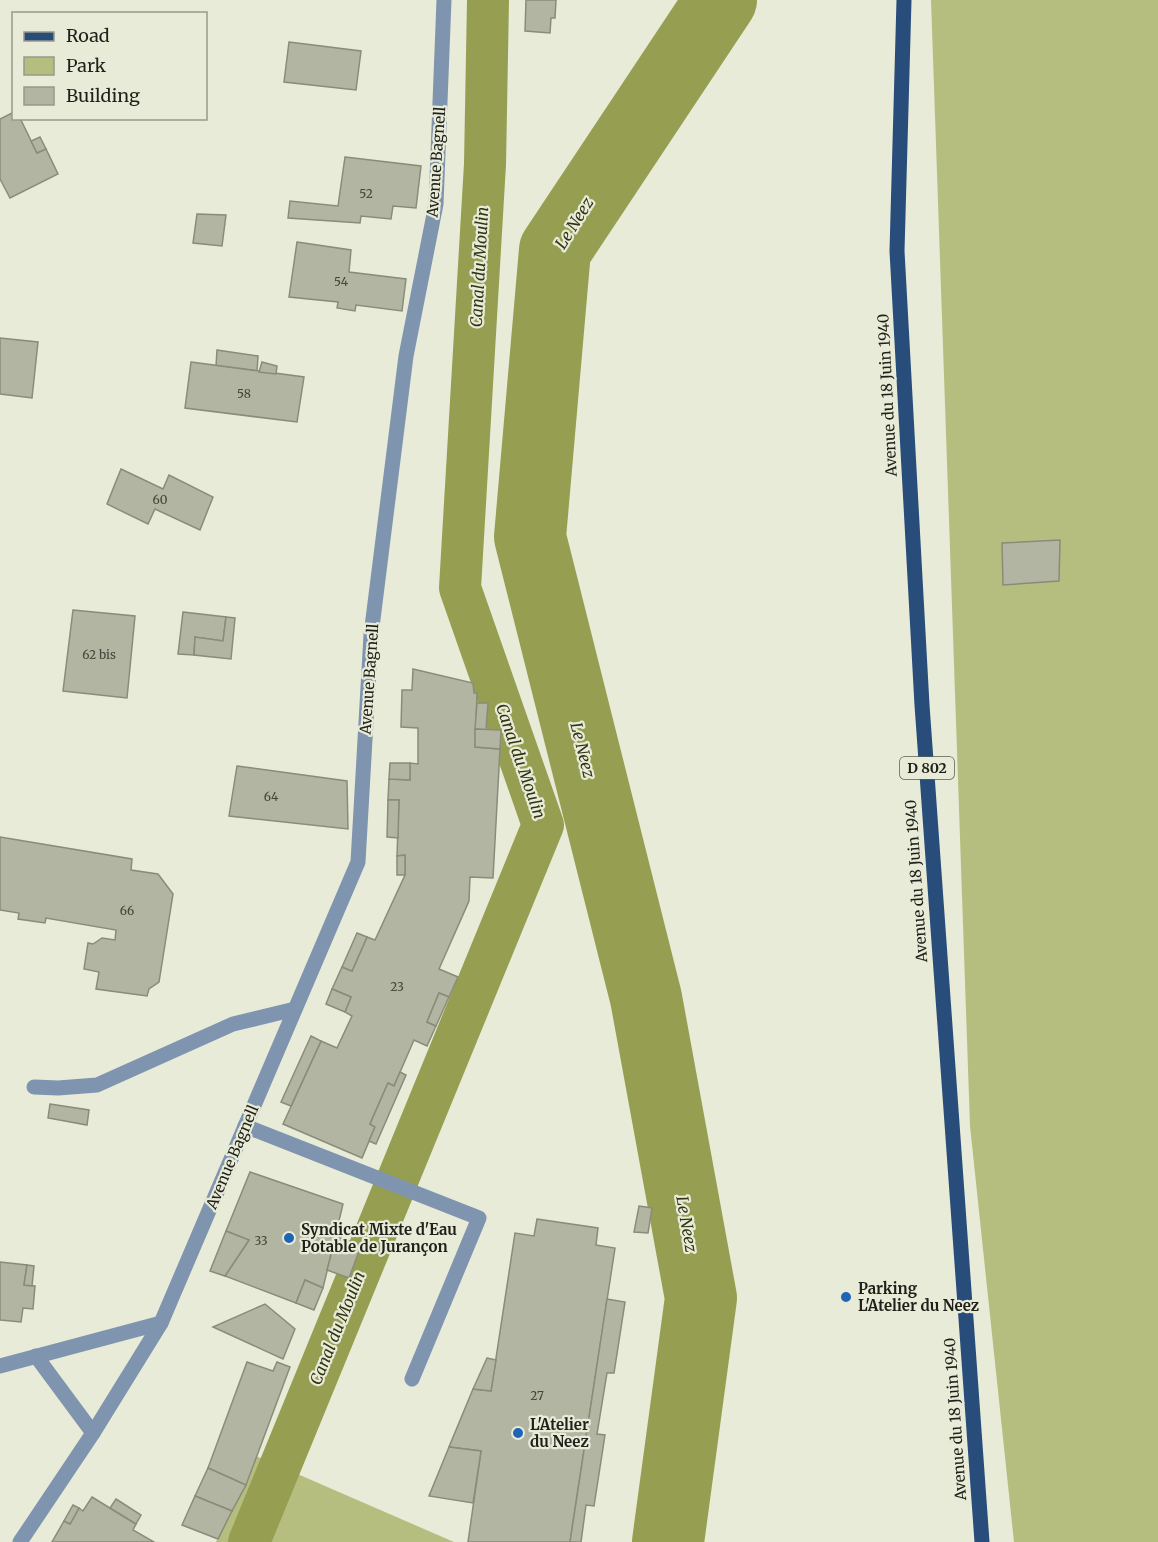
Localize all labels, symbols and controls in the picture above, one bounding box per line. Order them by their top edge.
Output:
legend [12,12,207,120]
text: Road [66,24,110,47]
text: Park [66,54,107,77]
text: Building [66,84,140,107]
street label: Avenue Bagnell [423,106,449,219]
house number: 52 [359,186,373,201]
water label: Le Neez [550,193,598,252]
water label: Canal du Moulin [466,206,492,328]
house number: 54 [334,274,349,289]
street label: Avenue du 18 Juin 1940 [873,313,901,478]
house number: 58 [237,386,251,401]
house number: 60 [153,492,168,507]
street label: Avenue Bagnell [356,623,382,736]
house number: 62 bis [82,647,116,662]
water label: Canal du Moulin [492,701,550,821]
water label: Le Neez [566,720,600,781]
road number: D 802 [900,757,954,779]
house number: 64 [264,789,279,804]
street label: Avenue du 18 Juin 1940 [901,799,931,964]
house number: 66 [120,903,134,918]
house number: 23 [390,979,404,994]
street label: Avenue Bagnell [201,1102,263,1213]
water label: Le Neez [672,1194,702,1254]
place label: Syndicat Mixte d'Eau Potable de Jurançon [301,1220,457,1256]
marker: Syndicat Mixte d'Eau Potable de Jurançon [282,1231,296,1245]
house number: 33 [254,1233,268,1248]
water label: Canal du Moulin [305,1268,369,1388]
place label: Parking L'Atelier du Neez [858,1279,979,1315]
marker: Parking L'Atelier du Neez [839,1290,853,1304]
street label: Avenue du 18 Juin 1940 [940,1337,970,1502]
house number: 27 [530,1388,544,1403]
place label: L'Atelier du Neez [530,1415,589,1451]
marker: L'Atelier du Neez [511,1426,525,1440]

